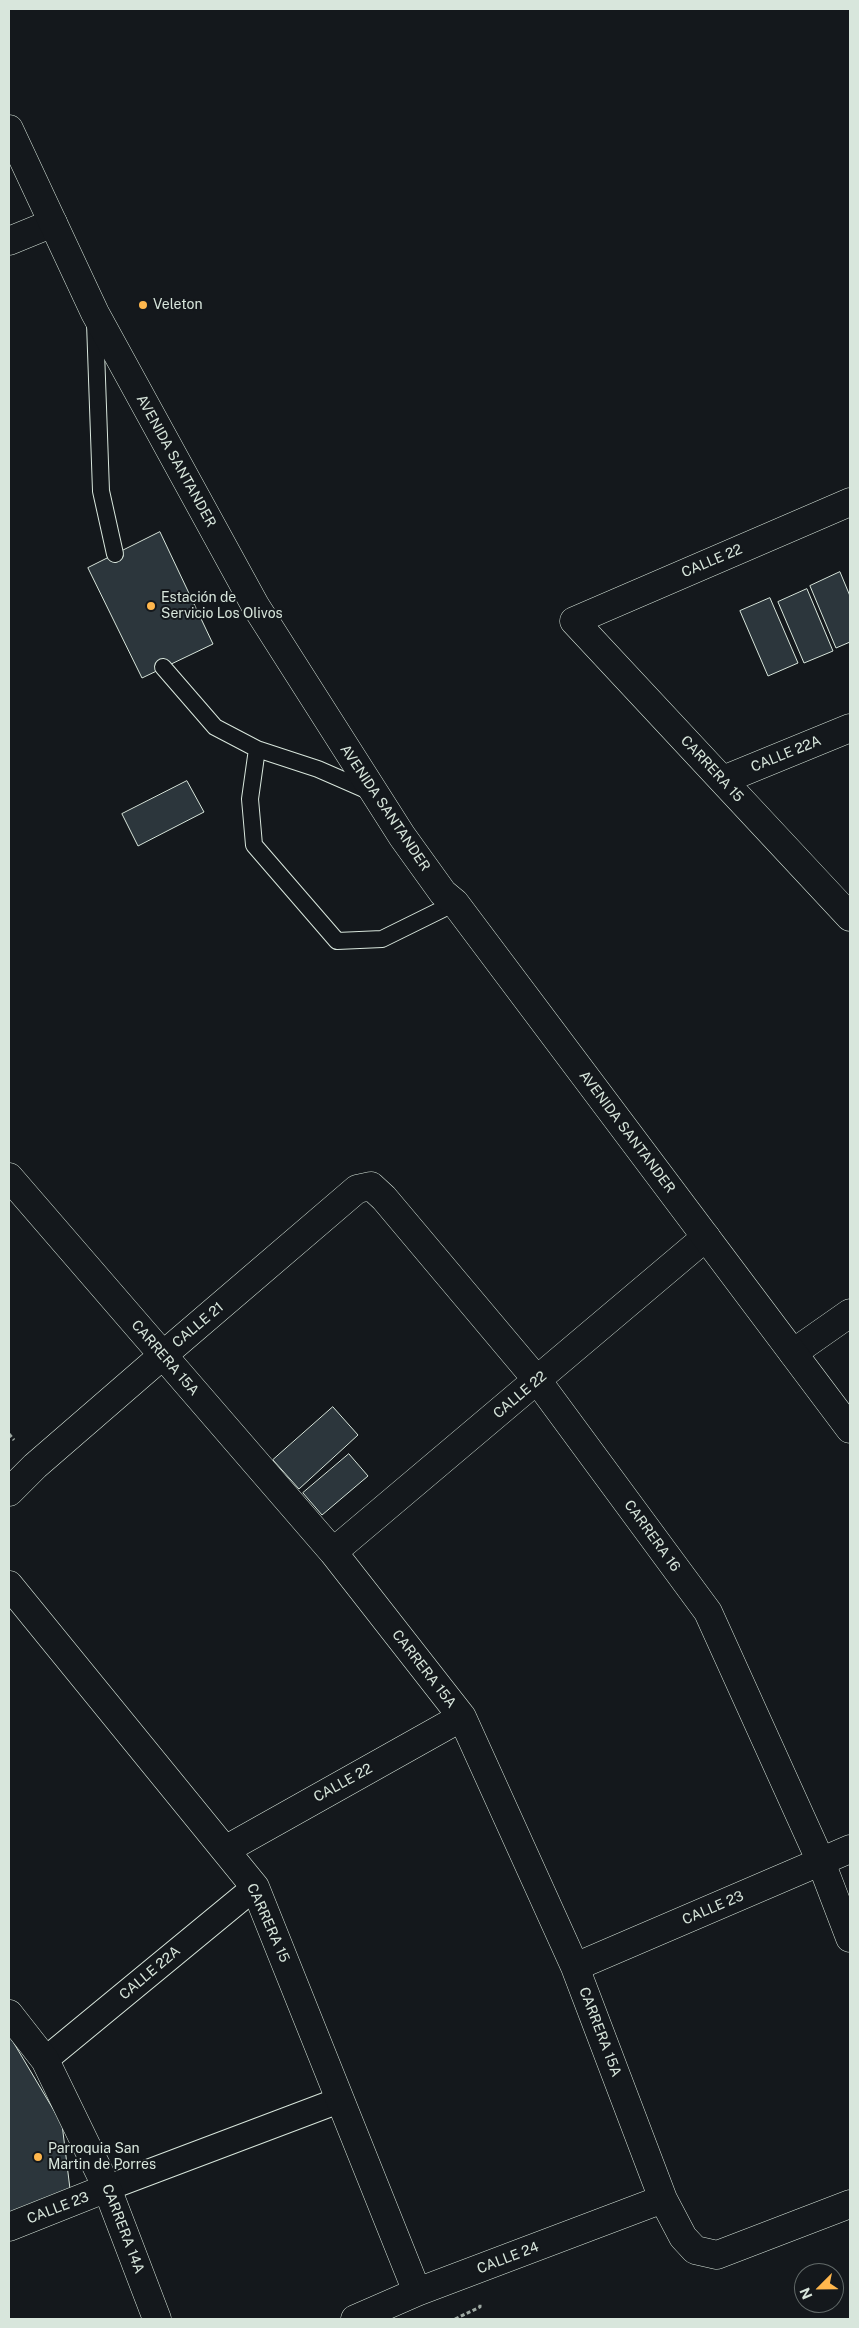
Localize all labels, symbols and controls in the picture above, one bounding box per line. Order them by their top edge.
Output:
place label: Veleton [153,297,202,313]
marker: Veleton [137,299,149,311]
street label: AVENIDA SANTANDER [133,392,219,530]
street label: CALLE 22 [679,541,745,581]
place label: Estación de Servicio Los Olivos [161,590,283,622]
marker: Estación de Servicio Los Olivos [145,600,157,612]
street label: CARRERA 15 [677,732,747,806]
street label: CALLE 22A [748,732,824,776]
street label: AVENIDA SANTANDER [336,742,434,874]
street label: AVENIDA SANTANDER [575,1067,679,1197]
street label: CALLE 21 [169,1299,227,1351]
street label: CARRERA 15A [128,1317,202,1399]
street label: CALLE 22 [490,1368,550,1422]
street label: CARRERA 16 [620,1497,684,1575]
street label: CARRERA 15A [388,1627,460,1711]
street label: CALLE 22 [311,1760,375,1806]
street label: CARRERA 15 [243,1881,293,1965]
street label: CALLE 23 [680,1888,746,1928]
street label: CALLE 22A [116,1943,184,2003]
street label: CARRERA 15A [575,1985,625,2079]
place label: Parroquia San Martin de Porres [48,2141,156,2174]
marker: Parroquia San Martin de Porres [32,2151,44,2163]
street label: CARRERA 14A [98,2182,148,2276]
street label: CALLE 23 [25,2189,91,2227]
street label: CALLE 24 [475,2239,541,2277]
north arrow [794,2263,844,2313]
text: N [797,2285,816,2302]

